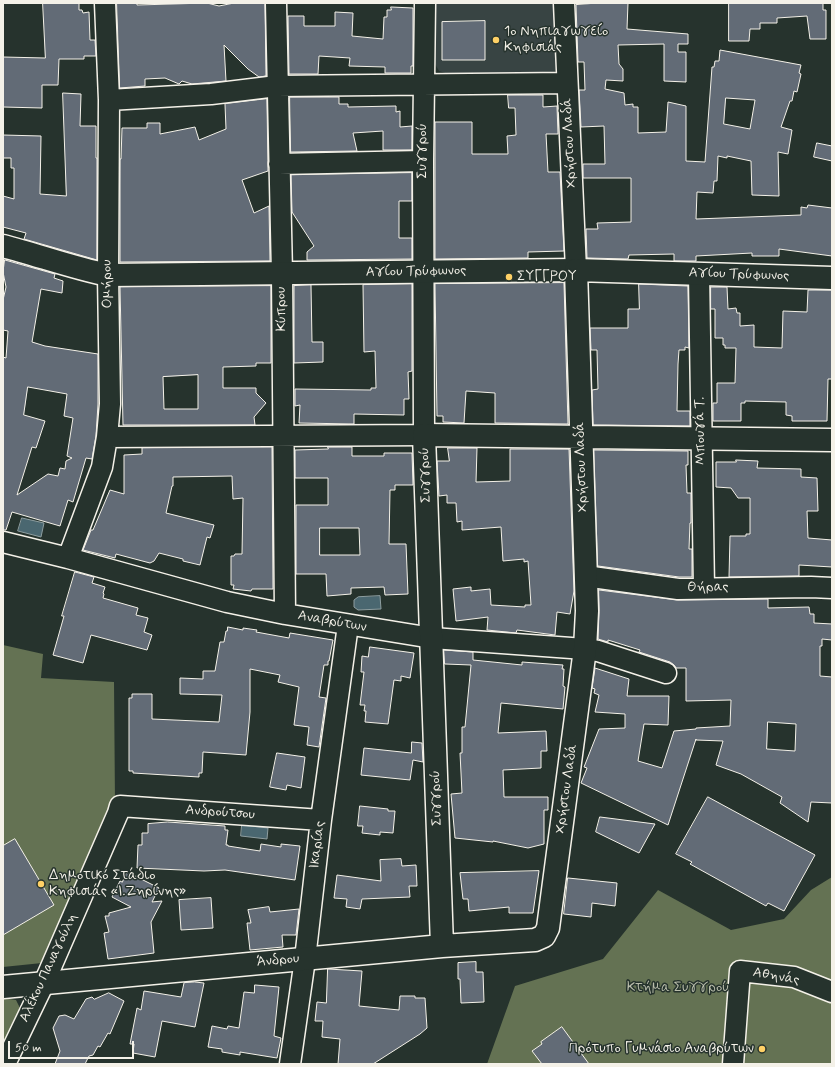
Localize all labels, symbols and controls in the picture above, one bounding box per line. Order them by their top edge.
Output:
place label: 1ο Νηπιαγωγείο Κηφισιάς [504,24,608,56]
marker: 1ο Νηπιαγωγείο Κηφισιάς [491,35,501,45]
street label: Χρήστου Λαδά [559,98,581,188]
street label: Συγγρού [415,123,431,179]
street label: Ομήρου [99,259,117,309]
street label: Αγίου Τρύφωνος [366,263,466,281]
street label: Αγίου Τρύφωνος [688,265,790,285]
place label: ΣΥΓΓΡΟΥ [517,269,577,285]
marker: ΣΥΓΓΡΟΥ [504,272,514,282]
street label: Κύπρου [273,286,291,332]
street label: Μπουγά Τ. [692,397,710,465]
street label: Χρήστου Λαδά [572,422,592,512]
street label: Συγγρού [417,447,435,503]
street label: Θήρας [687,579,729,597]
street label: Αναβρύτων [296,608,368,636]
street label: Χρήστου Λαδά [552,743,582,835]
street label: Συγγρού [428,770,446,826]
street label: Ανδρούτσου [185,802,255,824]
street label: Ικαρίας [307,820,329,870]
place label: Δημοτικό Στάδιο Κηφισιάς «Ι.Ζηρίνης» [49,868,186,900]
marker: Δημοτικό Στάδιο Κηφισιάς «Ι.Ζηρίνης» [36,879,46,889]
street label: Αλέκου Παναγούλη [16,911,82,1025]
street label: Άνδρου [256,951,300,971]
street label: Αθηνάς [751,965,801,989]
park label: Κτήμα Συγγρού [627,980,729,996]
scale bar [10,1033,136,1059]
text: 50 m [15,1040,42,1056]
place label: Πρότυπο Γυμνάσιο Αναβρύτων [569,1041,754,1057]
marker: Πρότυπο Γυμνάσιο Αναβρύτων [757,1044,767,1054]

